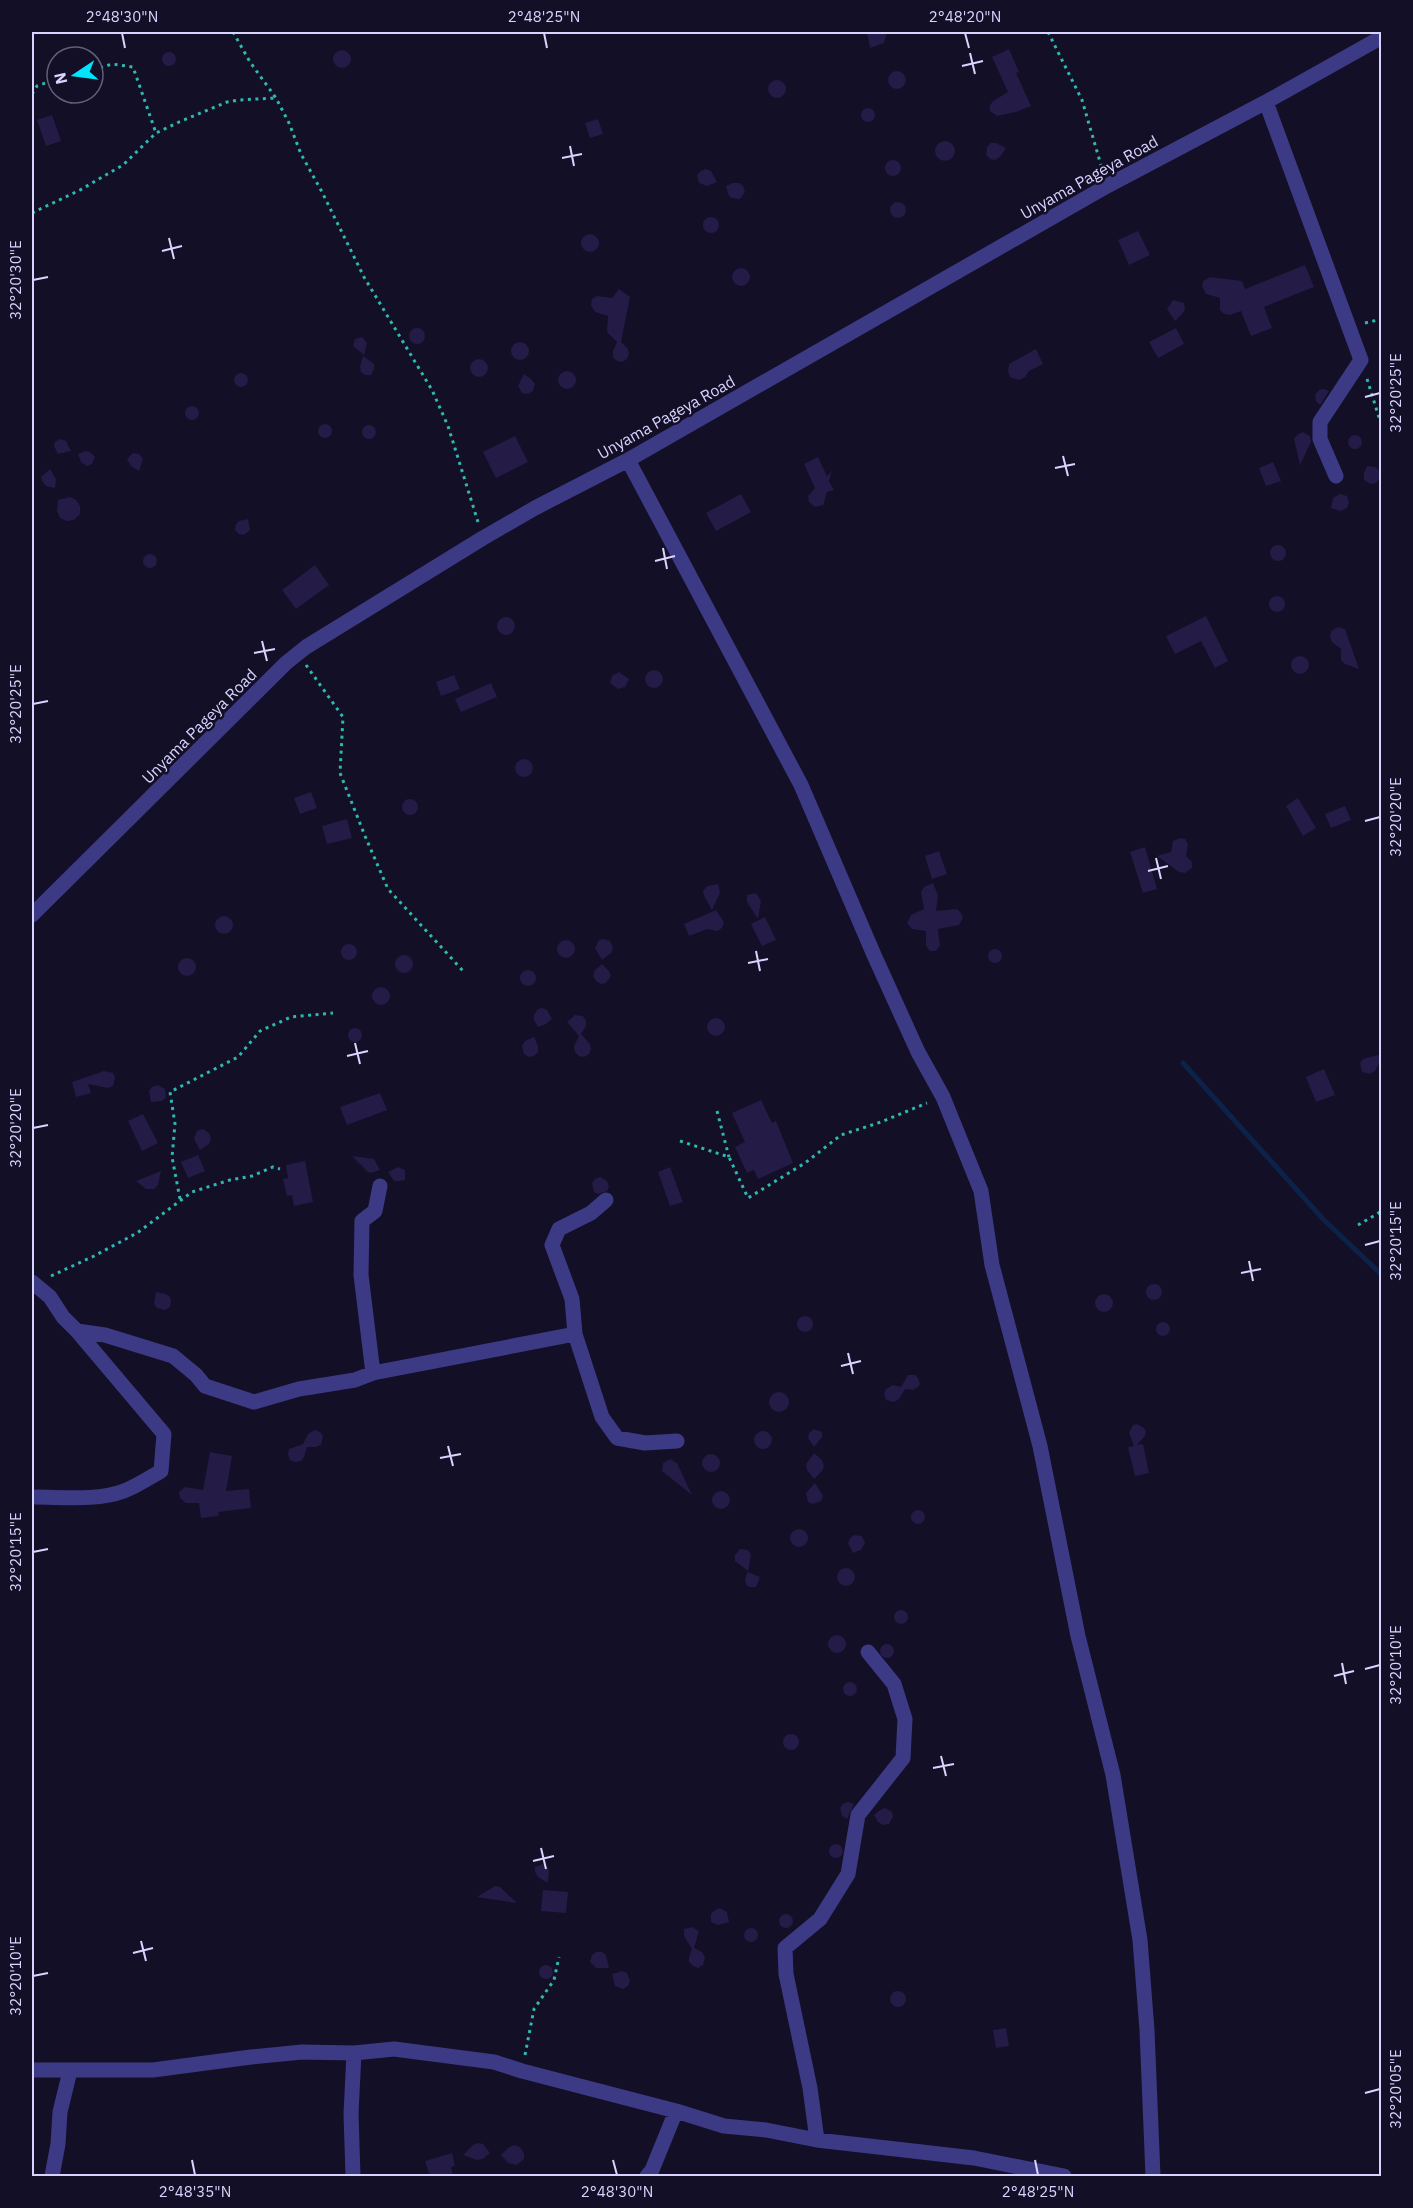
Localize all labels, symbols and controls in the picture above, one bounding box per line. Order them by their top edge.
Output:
text: 2°48'30"N [86,7,158,26]
text: 2°48'25"N [508,7,580,26]
text: 2°48'20"N [929,7,1001,26]
north arrow [45,45,105,105]
text: N [49,70,71,86]
street label: Unyama Pageya Road [1017,131,1161,223]
text: 32°20'30"E [6,240,25,320]
text: 32°20'25"E [1386,353,1405,433]
street label: Unyama Pageya Road [594,371,738,463]
text: 32°20'25"E [6,664,25,744]
street label: Unyama Pageya Road [137,664,261,788]
text: 32°20'20"E [1386,777,1405,857]
text: 32°20'20"E [6,1088,25,1168]
text: 32°20'15"E [1386,1201,1405,1281]
text: 32°20'15"E [6,1512,25,1592]
text: 32°20'10"E [1386,1625,1405,1705]
text: 32°20'10"E [6,1936,25,2016]
text: 32°20'05"E [1386,2049,1405,2129]
text: 2°48'35"N [159,2182,231,2201]
text: 2°48'30"N [581,2182,653,2201]
text: 2°48'25"N [1002,2182,1074,2201]

